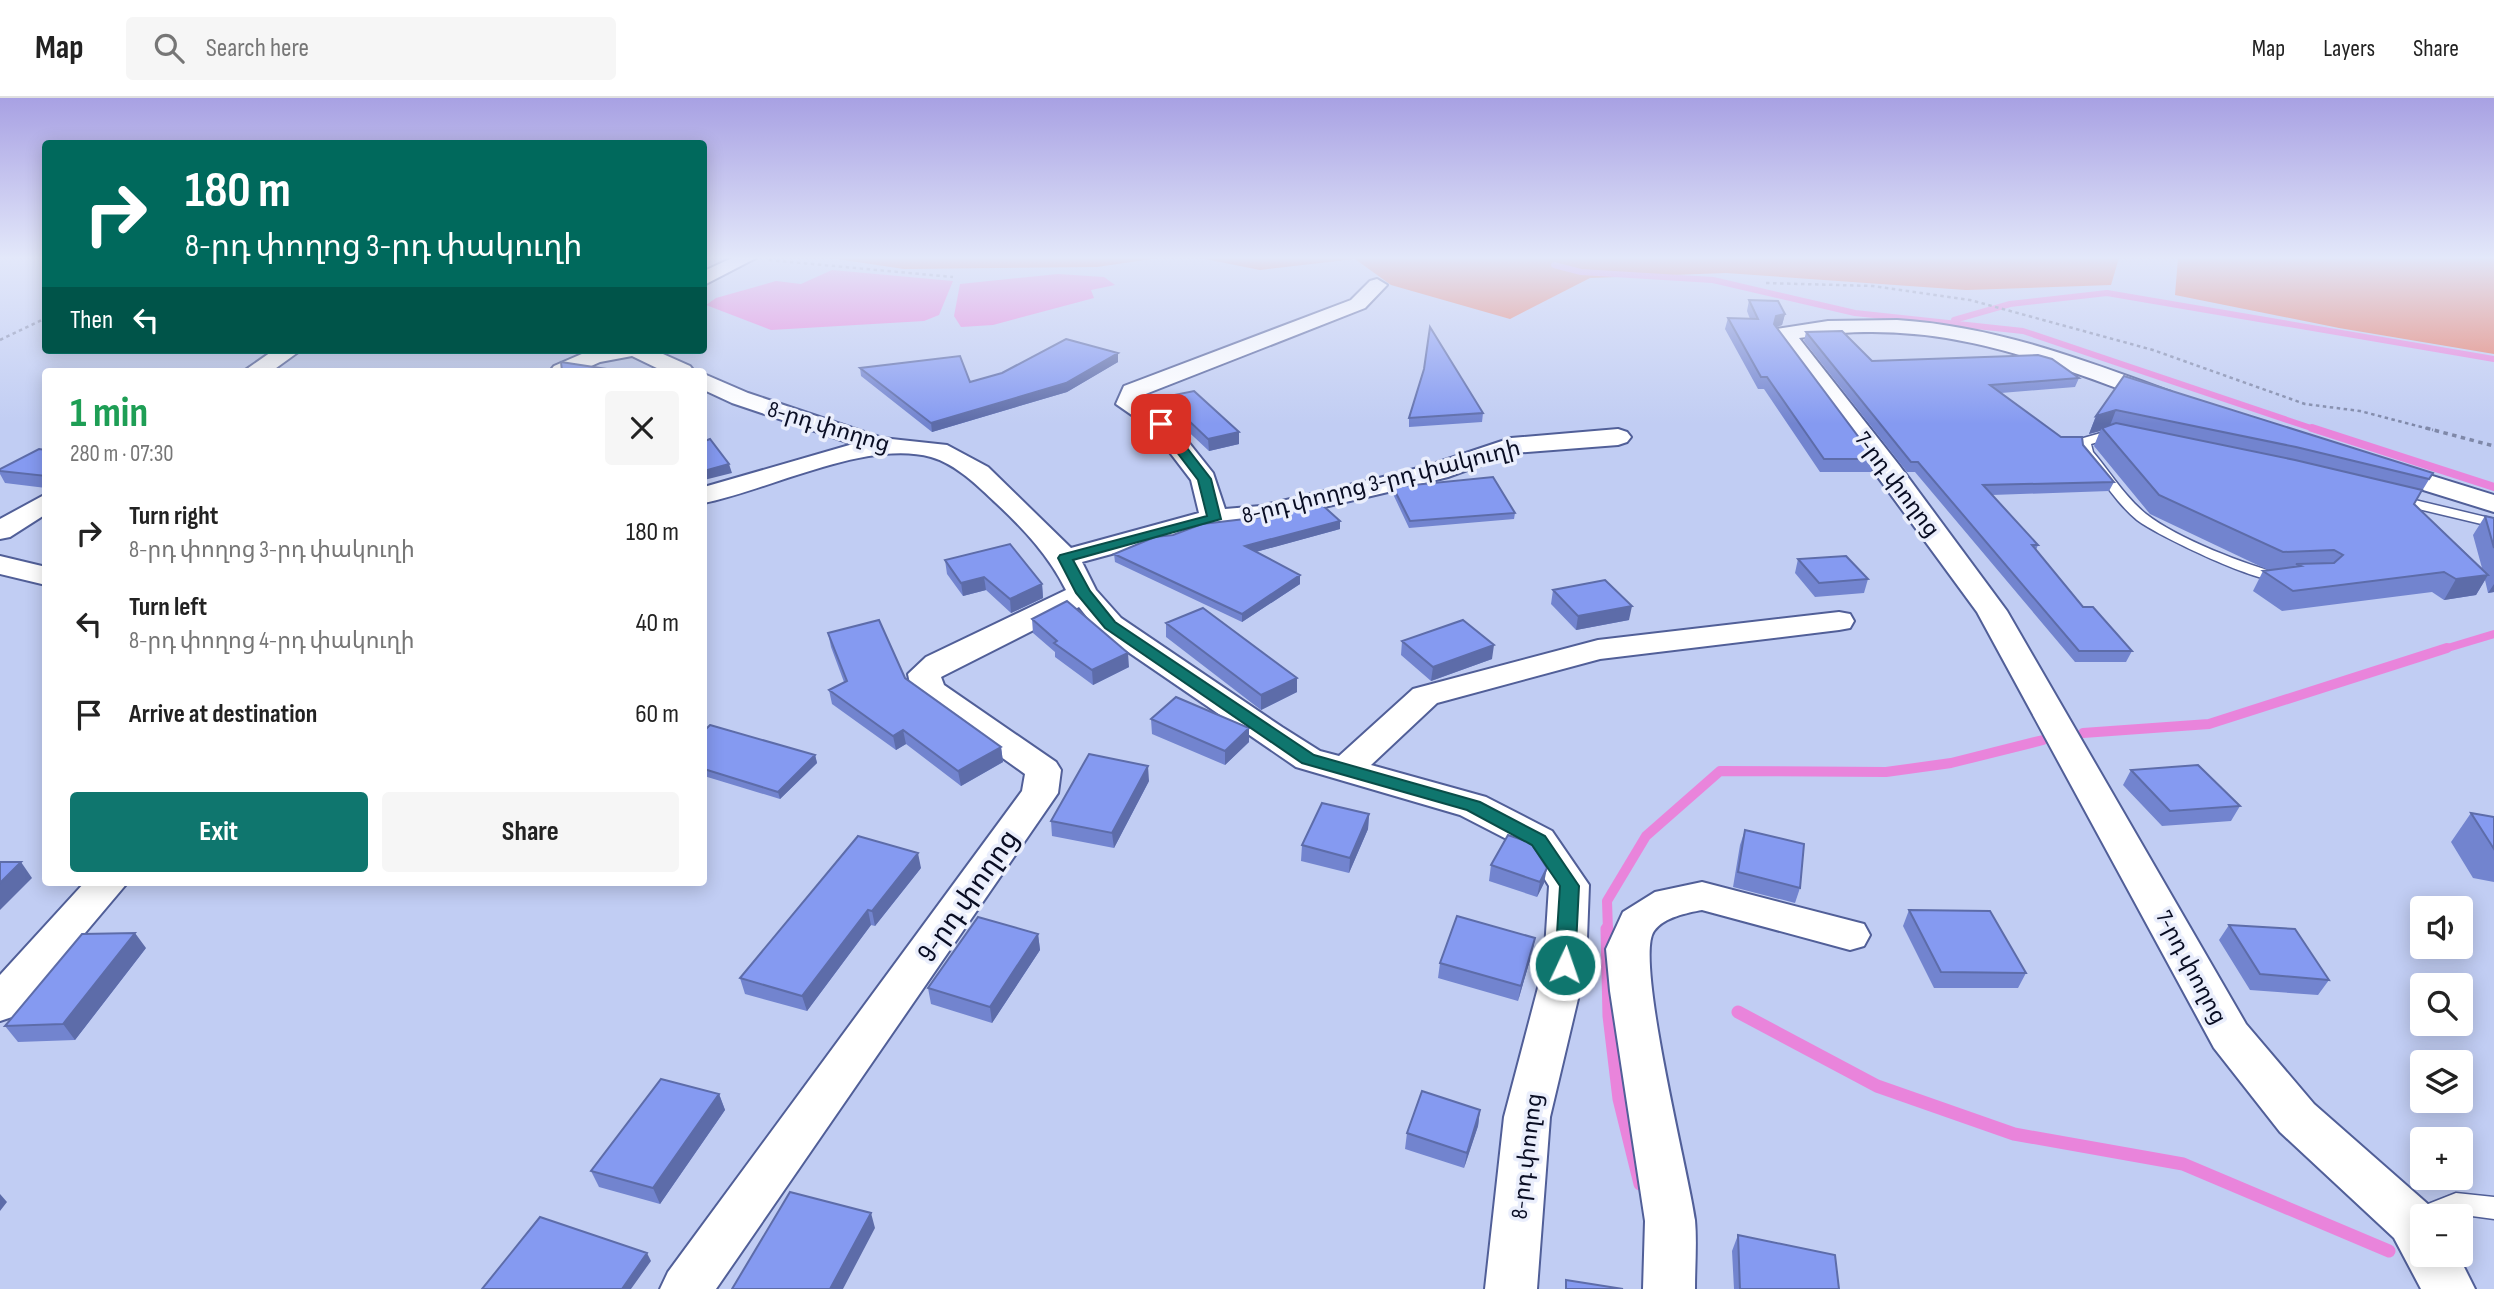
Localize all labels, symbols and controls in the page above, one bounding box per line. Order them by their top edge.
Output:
search box [126,17,616,80]
text: Map [35,28,84,68]
icon: search [150,29,188,67]
text: Search here [206,33,309,64]
text: Map [2252,34,2285,63]
text: Layers [2323,34,2375,63]
text: Share [2413,34,2459,63]
text: 180 m [185,162,291,221]
icon: right [70,168,161,259]
text: 8-րդ փողոց 3-րդ փակուղի [185,227,582,266]
icon: left [127,301,165,339]
text: Then [70,305,113,336]
text: 1 min [70,388,148,439]
button: close [605,391,679,465]
pin [1131,394,1191,454]
street label: 8-րդ փողոց [764,395,893,459]
icon: arrive [1142,405,1180,443]
street label: 7-րդ փողոց [1849,426,1946,543]
street label: 8-րդ փողոց 3-րդ փակուղի [1239,434,1523,530]
text: 280 m · 07:30 [70,440,174,468]
text: Turn right [129,501,218,532]
icon: right [70,514,108,552]
text: 180 m [626,517,679,548]
text: 8-րդ փողոց 3-րդ փակուղի [129,536,415,564]
text: Turn left [129,592,207,623]
icon: left [70,605,108,643]
text: 40 m [636,608,679,639]
text: 8-րդ փողոց 4-րդ փակուղի [129,627,415,655]
icon: arrive [70,696,108,734]
text: Arrive at destination [129,699,317,730]
text: 60 m [635,699,679,730]
button: Exit [70,792,368,872]
button: Share [382,792,679,872]
street label: 9-րդ փողոց [910,823,1026,968]
map controls [2410,896,2473,1267]
button: sound [2410,896,2473,959]
street label: 7-րդ փողոց [2150,906,2233,1029]
position arrow [1528,928,1602,1002]
button: search [2410,973,2473,1036]
button: layers [2410,1050,2473,1113]
street label: 8-րդ փողոց [1505,1092,1549,1221]
button: + [2410,1127,2473,1190]
button: − [2410,1204,2473,1267]

